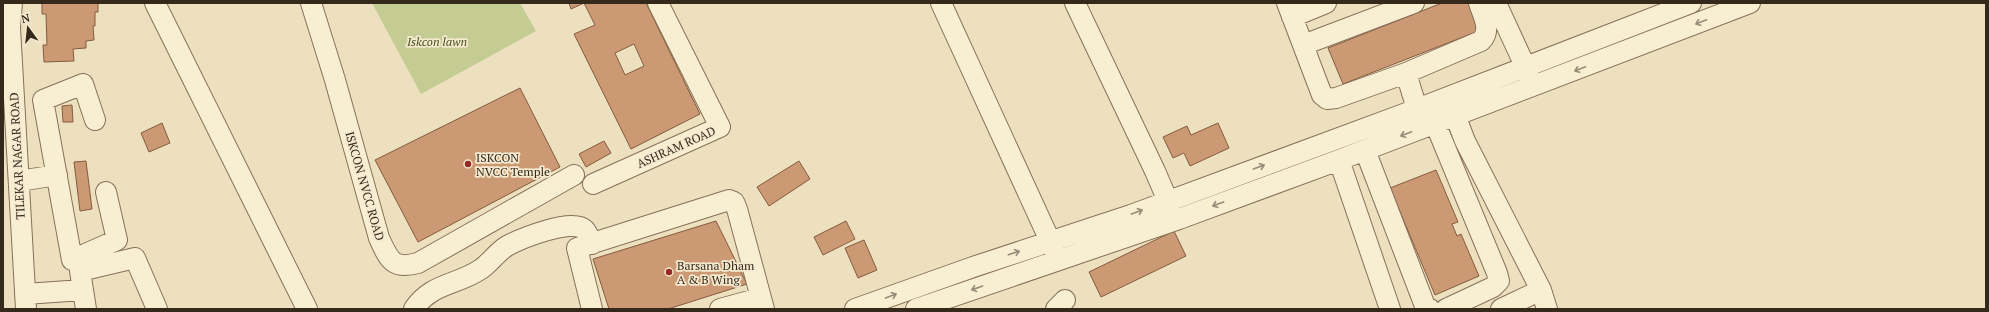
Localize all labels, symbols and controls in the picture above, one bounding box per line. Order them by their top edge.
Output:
north arrow [8,8,48,48]
text: N [20,10,32,26]
one-way arrow [1695,19,1707,27]
park label: Iskcon lawn [406,34,467,49]
one-way arrow [1574,66,1586,74]
street label: TILEKAR NAGAR ROAD [6,92,28,220]
street label: ASHRAM ROAD [634,123,718,171]
street label: ISKCON NVCC ROAD [342,130,388,242]
one-way arrow [1400,131,1412,139]
place label: ISKCON NVCC Temple [476,150,550,179]
marker: ISKCON NVCC Temple [463,159,473,169]
one-way arrow [1253,163,1266,170]
one-way arrow [1213,201,1225,209]
one-way arrow [1131,208,1143,216]
one-way arrow [1008,249,1020,257]
place label: Barsana Dham A & B Wing [677,258,755,287]
marker: Barsana Dham A & B Wing [664,267,674,277]
one-way arrow [970,285,983,292]
one-way arrow [885,292,898,299]

